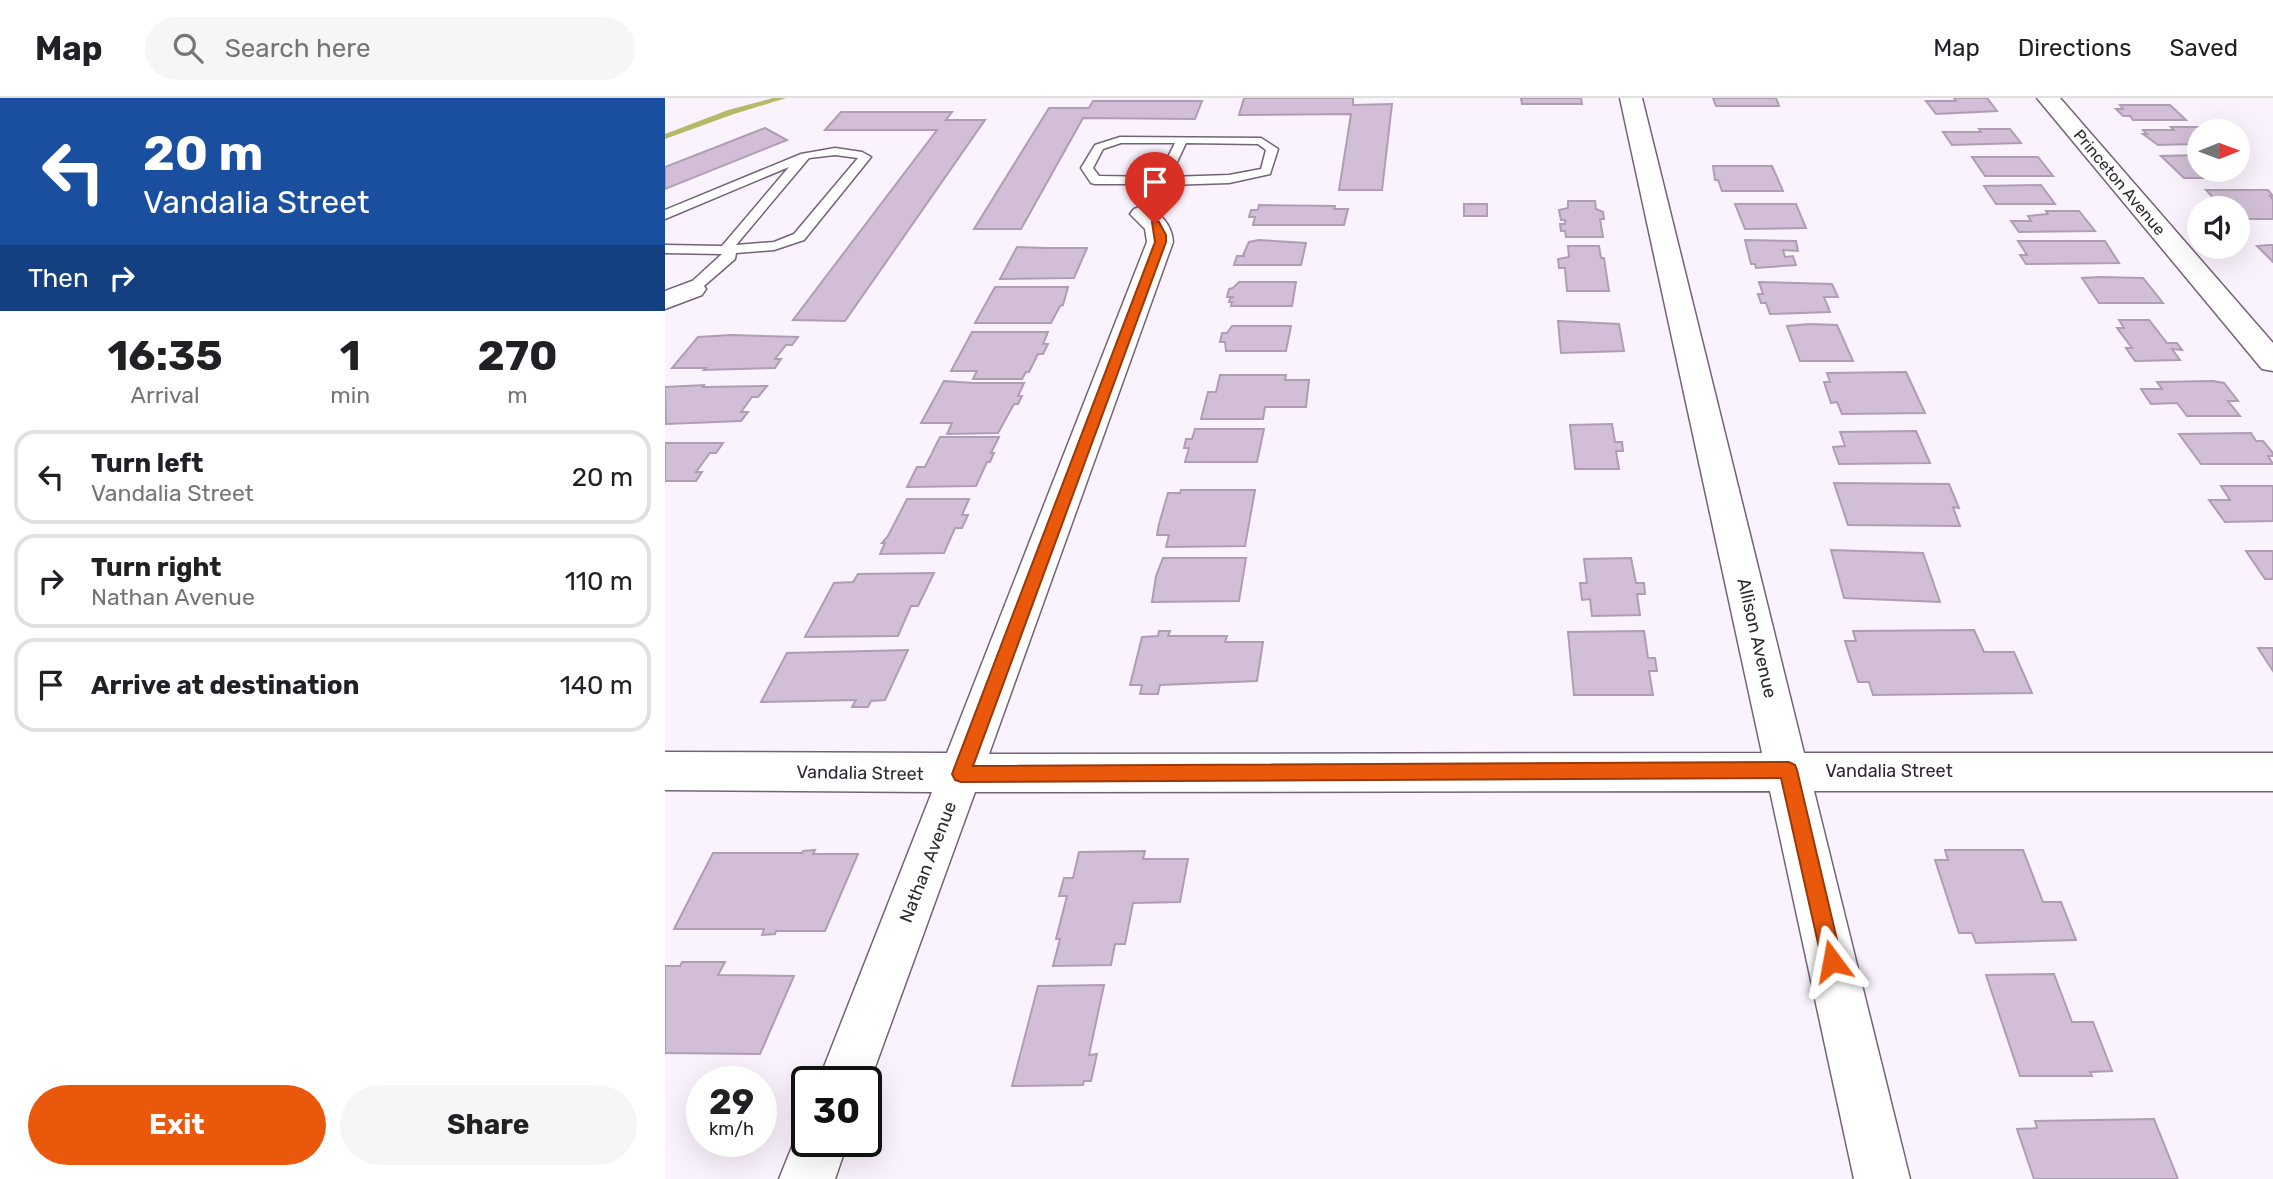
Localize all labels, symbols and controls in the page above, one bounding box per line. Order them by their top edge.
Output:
search box [145,17,635,80]
text: Map [35,29,103,68]
icon: search [169,29,207,67]
text: Search here [225,33,370,64]
text: Map [1933,34,1980,62]
text: Directions [2018,34,2131,62]
text: Saved [2169,34,2238,62]
north arrow [2187,119,2251,182]
map controls [2187,119,2250,259]
text: 20 m [143,124,264,182]
icon: left [28,126,119,217]
street label: Princeton Avenue [2070,126,2169,239]
pin [1125,152,1185,224]
icon: arrive [1136,163,1174,201]
text: Vandalia Street [143,183,369,221]
button: sound [2187,196,2250,259]
icon: right [103,259,141,297]
text: Then [28,263,89,294]
text: 16:35 [107,331,223,381]
text: 1 [340,331,361,381]
text: 270 [478,331,558,381]
text: Arrival [131,381,200,409]
text: min [330,381,370,409]
text: m [507,381,528,409]
text: Turn left [91,448,203,479]
icon: left [32,458,70,496]
text: 20 m [572,462,633,493]
text: Vandalia Street [91,479,254,507]
text: Turn right [91,552,221,583]
icon: right [32,562,70,600]
text: 110 m [565,566,633,597]
street label: Allison Avenue [1732,576,1782,700]
text: Nathan Avenue [91,583,255,611]
icon: arrive [32,666,70,704]
text: Arrive at destination [91,670,359,701]
text: 140 m [560,670,633,701]
street label: Vandalia Street [1825,760,1953,782]
street label: Vandalia Street [796,761,924,785]
street label: Nathan Avenue [895,798,961,926]
position arrow [1795,924,1869,998]
speed limit sign: 30 [791,1066,882,1157]
text: 29 [709,1081,754,1123]
button: Exit [28,1085,326,1165]
button: Share [340,1085,637,1165]
text: km/h [709,1118,754,1140]

